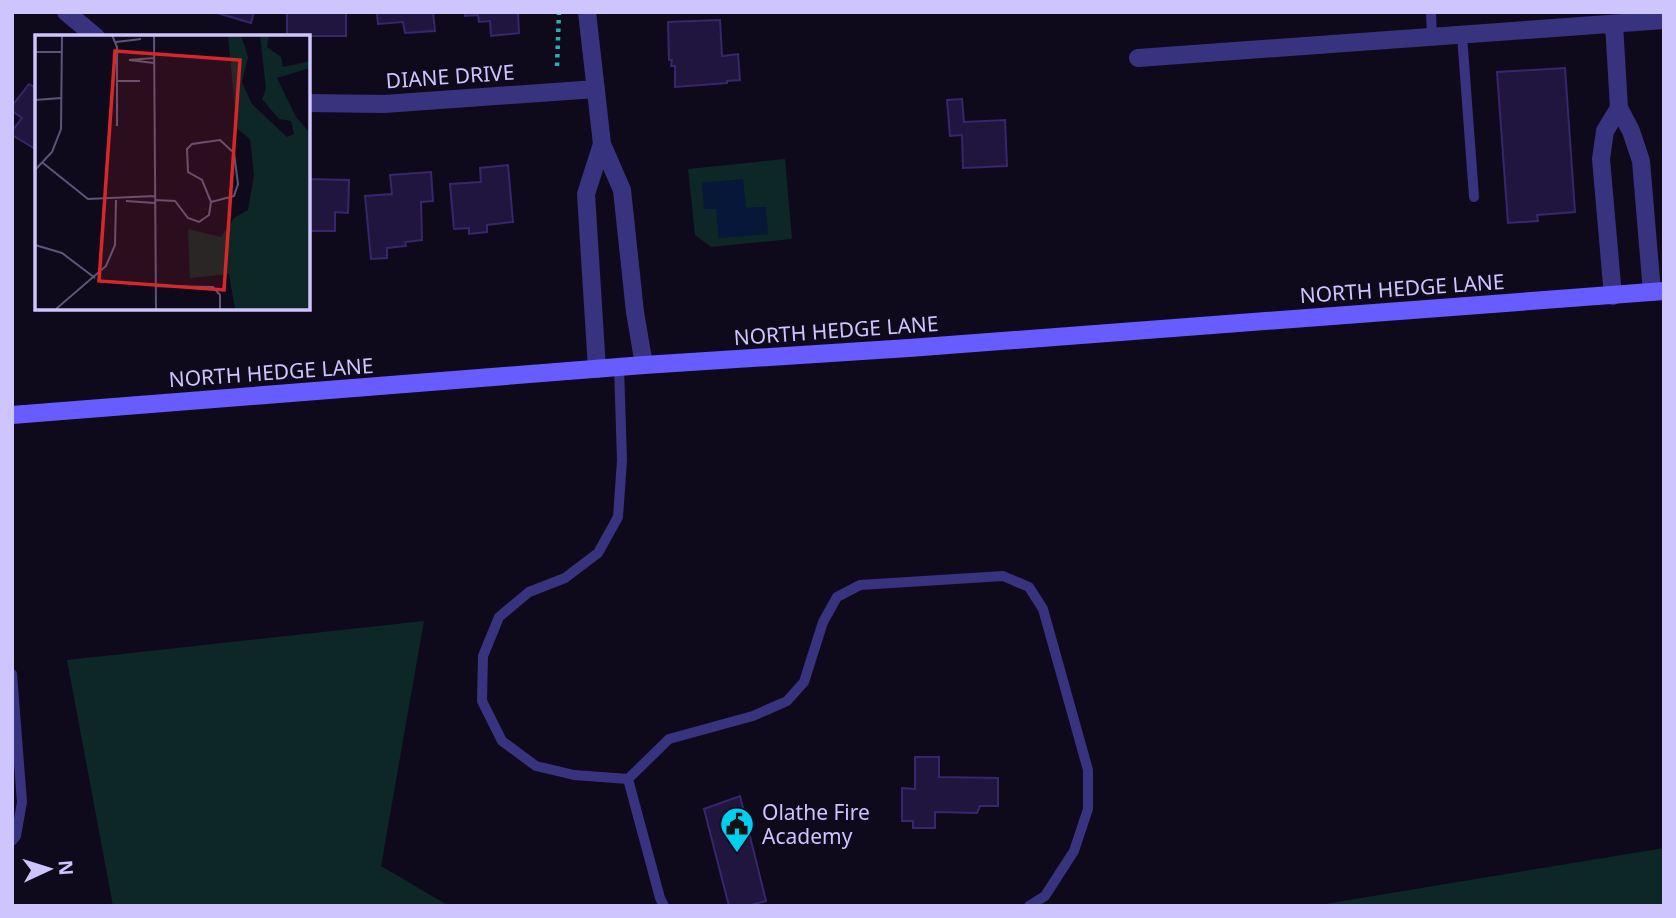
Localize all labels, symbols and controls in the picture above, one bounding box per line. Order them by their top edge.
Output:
inset map [35,35,310,310]
street label: DIANE DRIVE [385,58,515,94]
street label: NORTH HEDGE LANE [1299,267,1505,309]
street label: NORTH HEDGE LANE [733,309,939,351]
street label: NORTH HEDGE LANE [168,351,374,393]
place label: Olathe Fire Academy [762,798,870,850]
public building icon: Olathe Fire Academy [718,805,756,854]
north arrow [14,834,84,904]
text: N [52,859,79,876]

